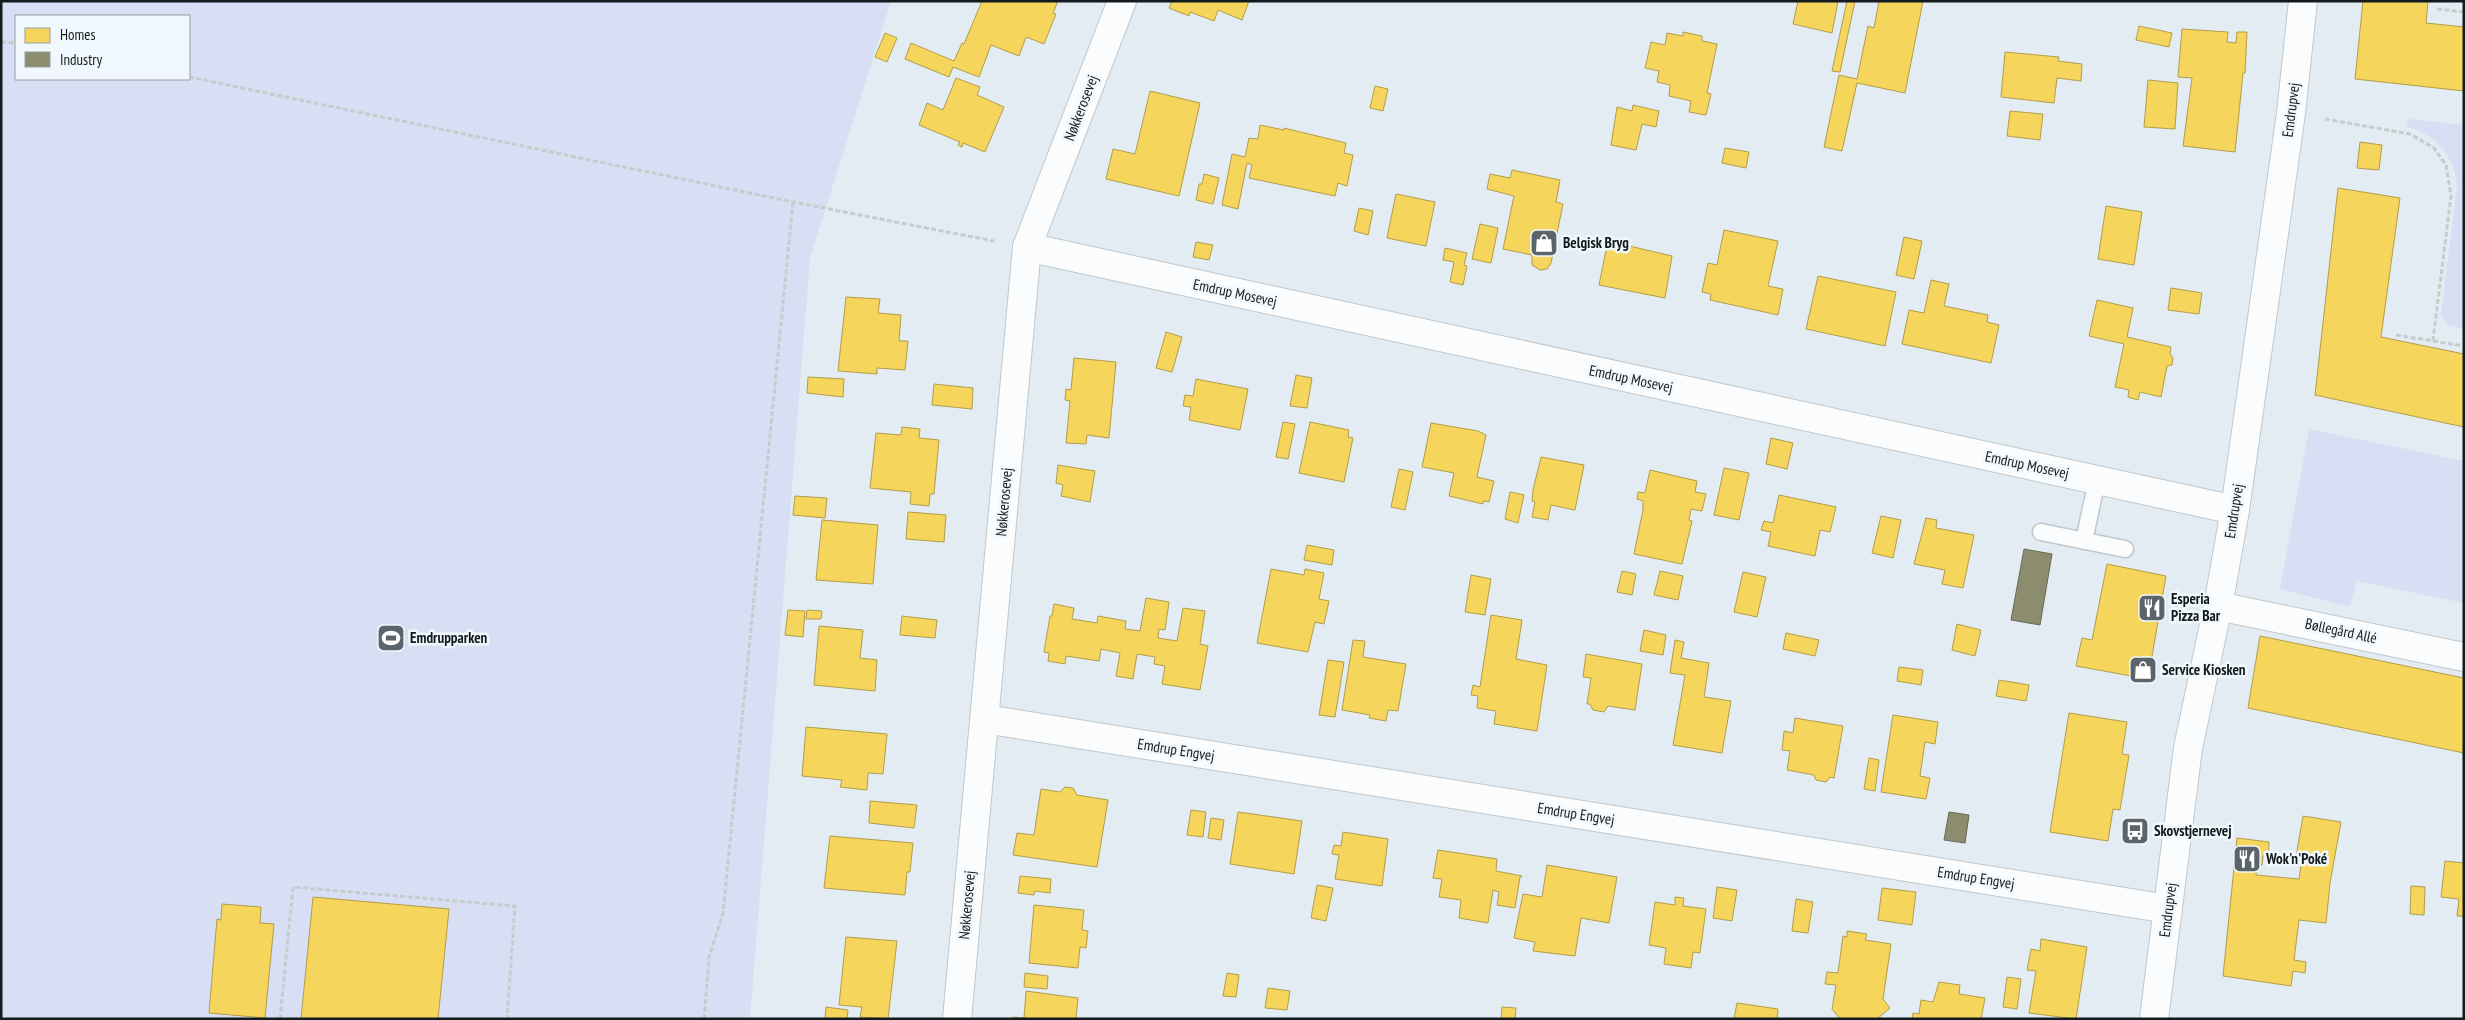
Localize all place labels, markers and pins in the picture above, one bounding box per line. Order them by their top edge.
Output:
shop icon: Belgisk Bryg [1529,228,1559,258]
place label: Belgisk Bryg [1563,233,1629,252]
place label: Esperia Pizza Bar [2171,589,2221,625]
restaurant icon: Esperia Pizza Bar [2137,593,2167,623]
sports icon: Emdrupparken [376,623,406,653]
place label: Emdrupparken [410,628,488,647]
shop icon: Service Kiosken [2128,655,2158,685]
place label: Service Kiosken [2162,660,2246,679]
bus stop icon: Skovstjernevej [2120,816,2150,846]
place label: Skovstjernevej [2154,821,2232,840]
restaurant icon: Wok'n'Poké [2232,844,2262,874]
place label: Wok'n'Poké [2265,849,2327,868]

